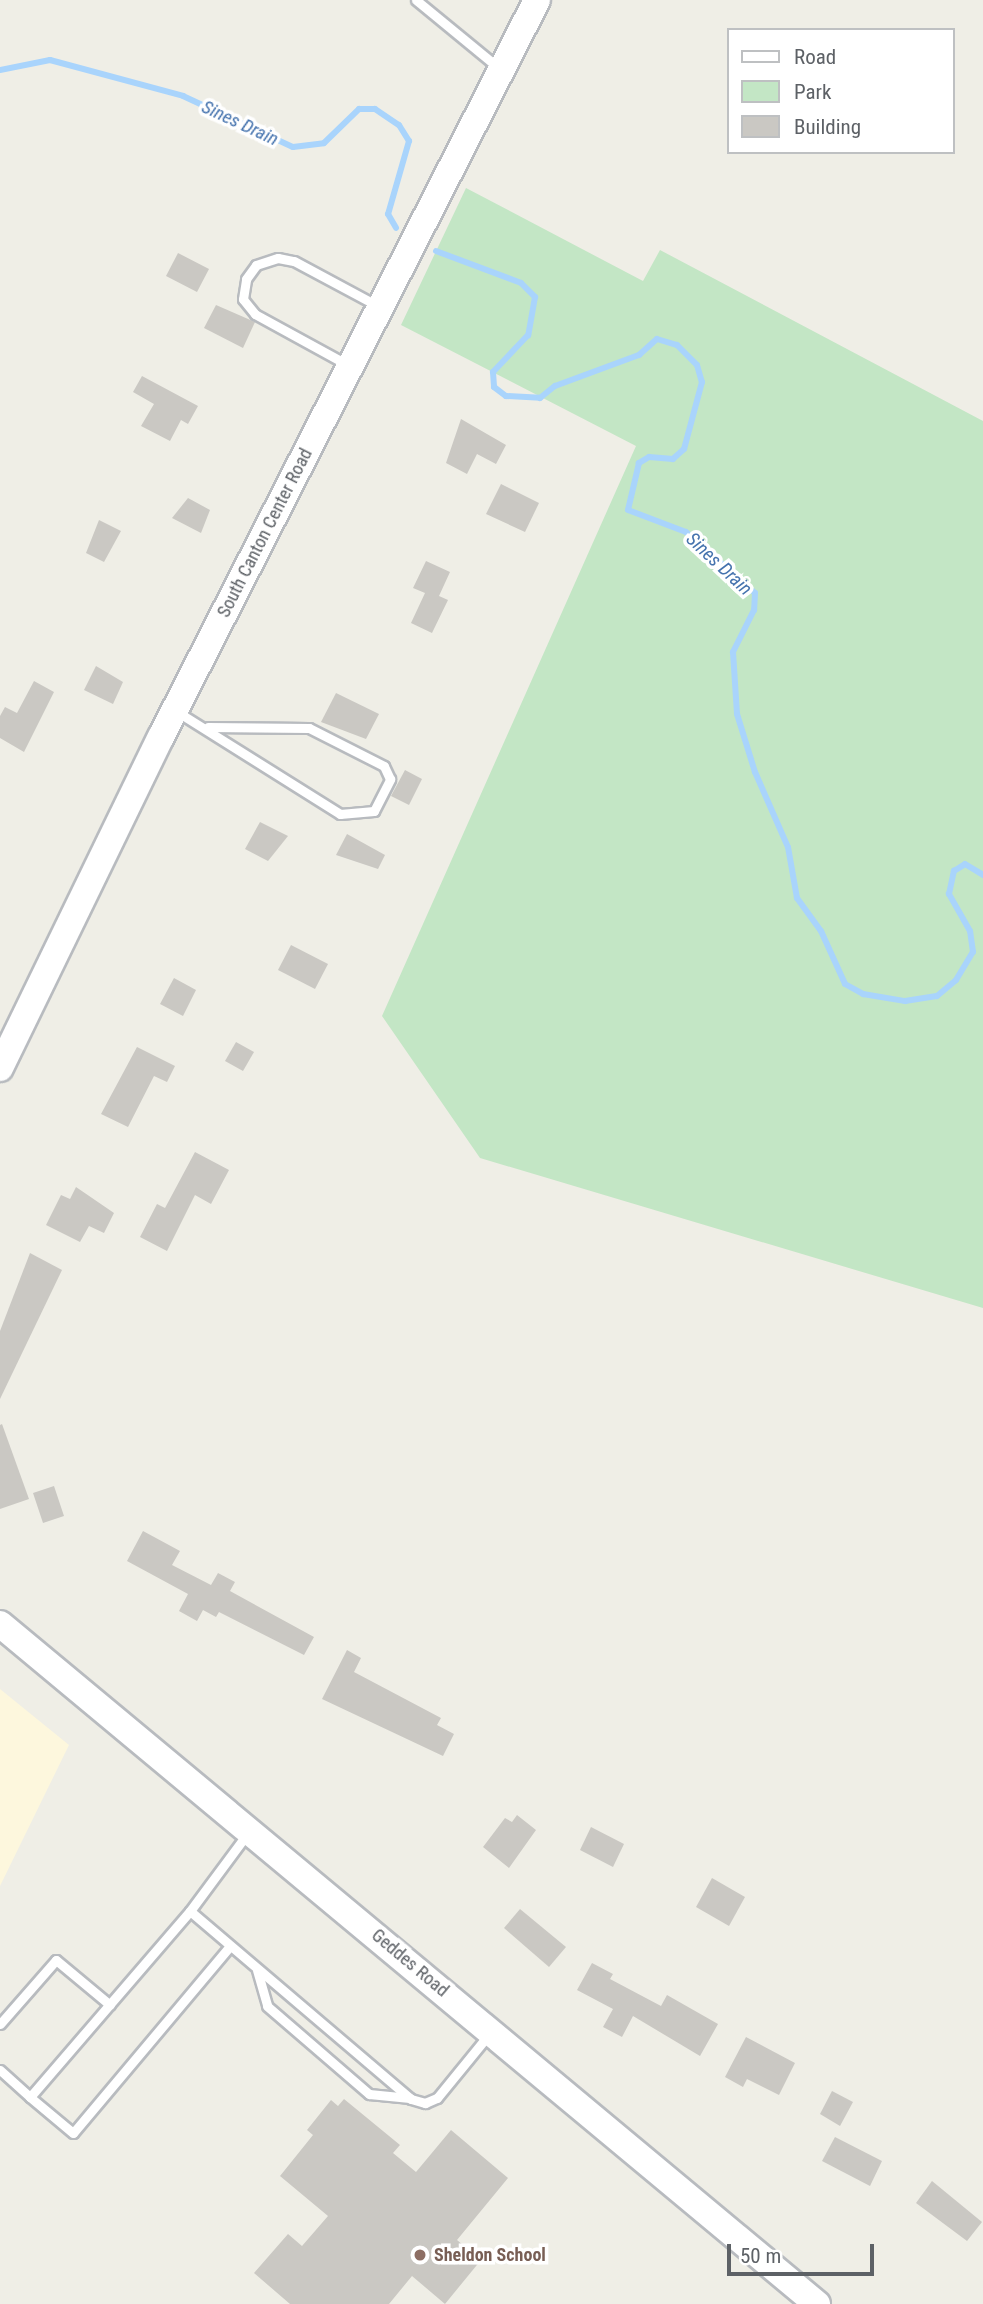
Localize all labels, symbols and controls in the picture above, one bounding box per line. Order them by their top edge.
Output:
legend [727,28,955,154]
text: Road [794,45,836,69]
text: Park [794,80,831,104]
water label: Sines Drain [198,95,282,151]
text: Building [794,115,861,139]
street label: South Canton Center Road [213,445,317,621]
water label: Sines Drain [681,528,757,600]
street label: Geddes Road [367,1925,453,2001]
scale bar [731,2230,878,2274]
place label: Sheldon School [434,2244,546,2266]
text: 50 m [740,2244,781,2268]
marker: Sheldon School [412,2247,428,2263]

